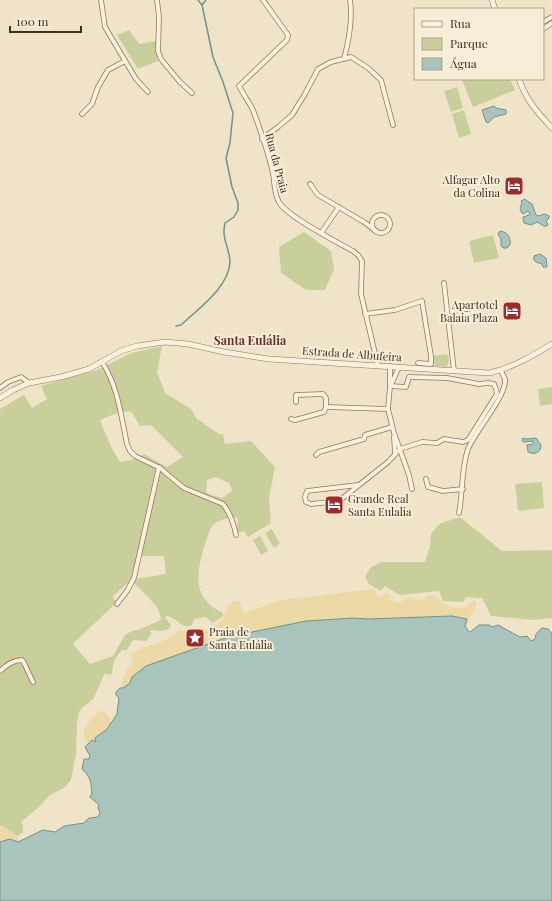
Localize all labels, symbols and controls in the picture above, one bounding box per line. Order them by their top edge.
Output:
scale bar [10,8,81,34]
legend [414,8,544,80]
text: 100 m [16,13,49,29]
text: Rua [450,15,471,31]
text: Parque [450,35,488,51]
text: Água [449,55,477,71]
street label: Rua da Praia [262,131,293,195]
place label: Alfagar Alto da Colina [442,172,501,200]
hotel icon: Alfagar Alto da Colina [503,175,525,197]
place label: Apartotel Balaia Plaza [440,297,499,325]
hotel icon: Apartotel Balaia Plaza [501,300,523,322]
district label: Santa Eulália [214,332,287,348]
street label: Estrada de Albufeira [302,343,403,365]
place label: Grande Real Santa Eulalia [348,491,412,519]
hotel icon: Grande Real Santa Eulalia [323,494,345,516]
place label: Praia de Santa Eulália [209,624,273,652]
place icon: Praia de Santa Eulália [184,627,206,649]

